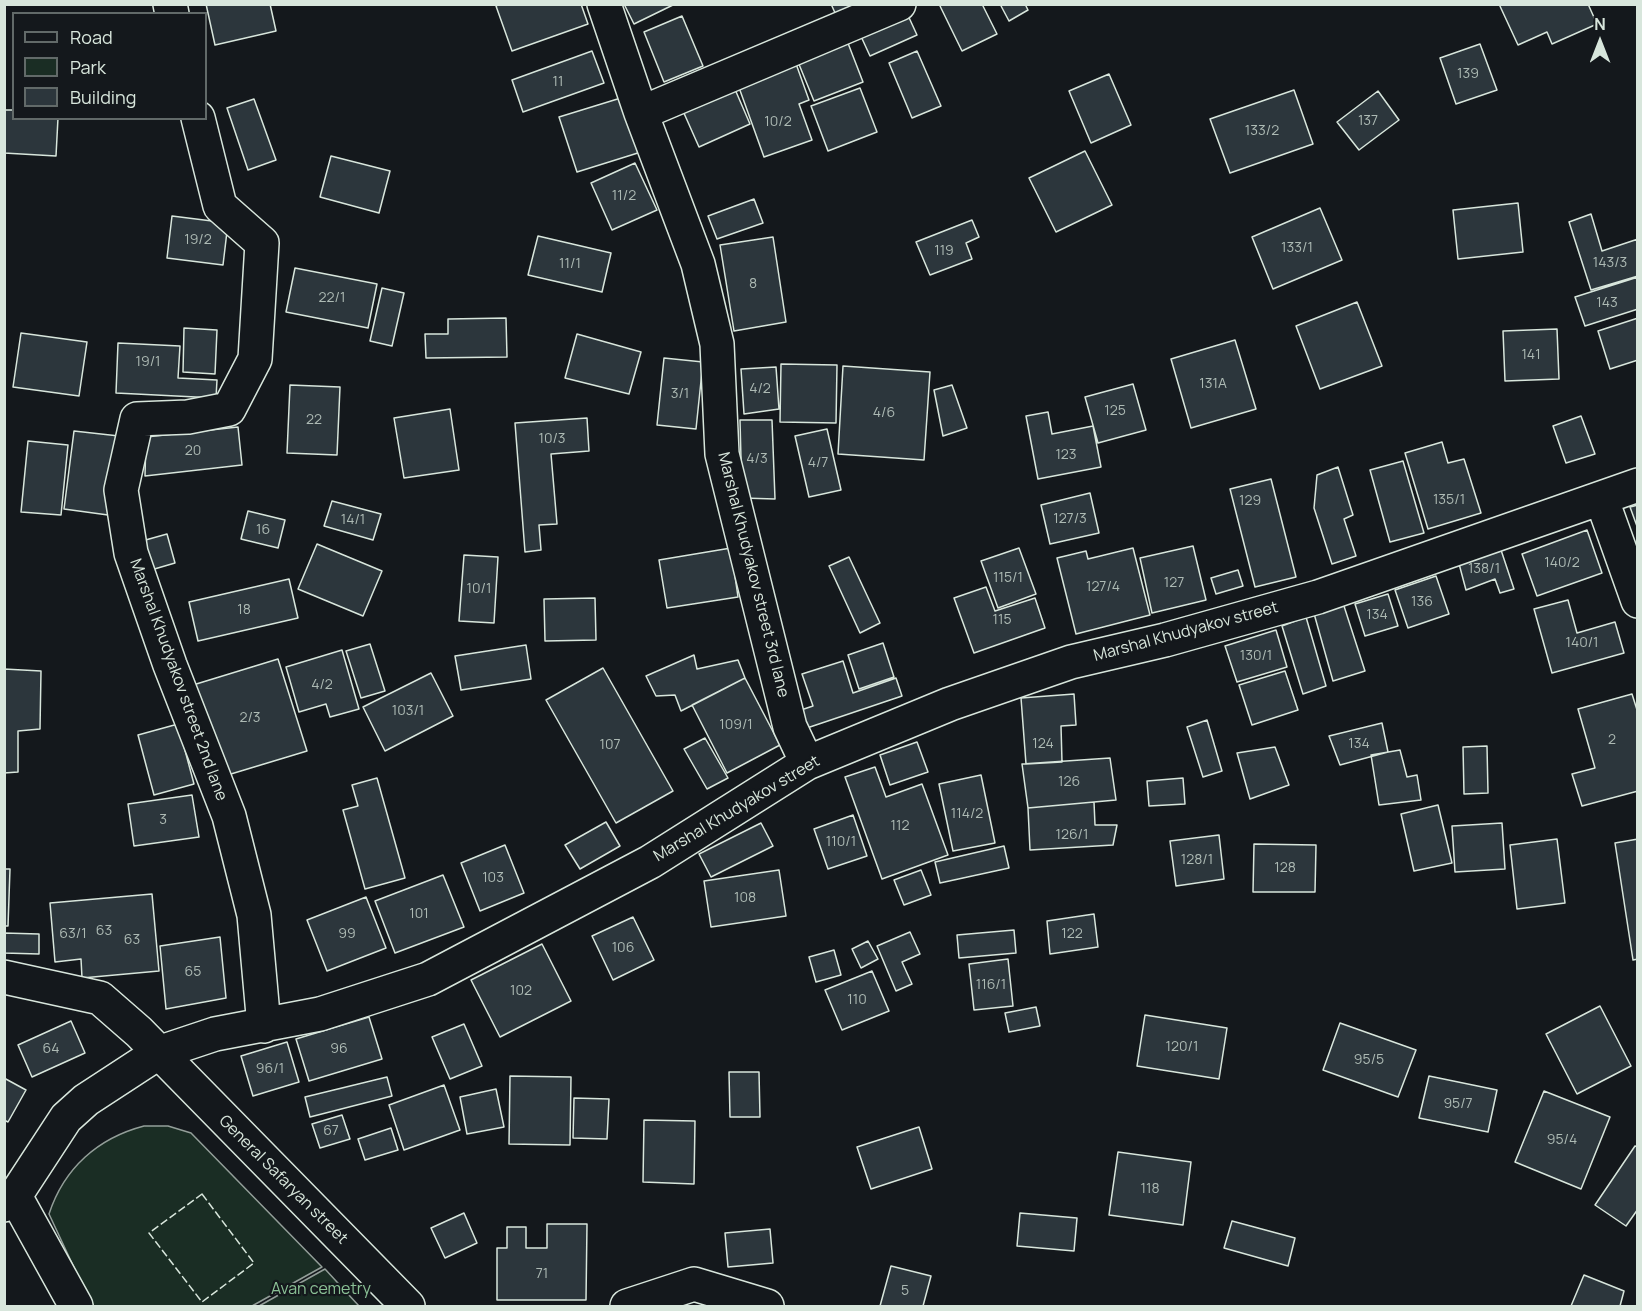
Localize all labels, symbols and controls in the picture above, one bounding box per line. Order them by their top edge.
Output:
legend [12,12,207,120]
north arrow [1570,12,1630,72]
text: N [1594,13,1606,35]
text: Road [70,25,113,49]
text: Park [70,55,106,79]
house number: 139 [1457,66,1479,82]
house number: 11 [553,74,563,90]
text: Building [70,85,136,109]
house number: 137 [1358,113,1378,129]
house number: 10/2 [764,114,792,130]
house number: 133/2 [1245,123,1279,139]
house number: 11/2 [612,188,636,204]
house number: 19/2 [184,232,212,248]
house number: 133/1 [1281,240,1313,256]
house number: 119 [934,243,954,259]
house number: 143/3 [1593,255,1627,271]
house number: 11/1 [559,256,581,272]
house number: 8 [749,276,757,292]
house number: 22/1 [319,290,345,306]
house number: 143 [1596,295,1618,311]
house number: 141 [1521,347,1541,363]
house number: 19/1 [135,354,161,370]
house number: 131А [1199,376,1227,392]
house number: 4/2 [749,381,771,397]
house number: 3/1 [671,386,689,402]
house number: 125 [1104,403,1126,419]
house number: 4/6 [873,405,895,421]
house number: 22 [306,412,322,428]
house number: 10/3 [538,431,566,447]
house number: 20 [185,443,201,459]
house number: 123 [1055,447,1077,463]
street label: Marshal Khudyakov street 3rd lane [713,450,793,700]
house number: 4/3 [746,451,768,467]
house number: 4/7 [808,455,828,471]
house number: 135/1 [1433,492,1465,508]
house number: 129 [1239,493,1261,509]
house number: 127/3 [1053,511,1087,527]
house number: 14/1 [341,512,365,528]
house number: 16 [256,522,270,538]
house number: 140/2 [1544,555,1580,571]
street label: Marshal Khudyakov street 2nd lane [125,556,231,804]
house number: 138/1 [1468,561,1500,577]
house number: 115/1 [993,570,1023,586]
house number: 127 [1164,575,1184,591]
house number: 127/4 [1086,579,1120,595]
house number: 10/1 [467,581,491,597]
house number: 136 [1411,594,1433,610]
street label: Marshal Khudyakov street [1092,598,1280,666]
house number: 18 [237,602,251,618]
house number: 134 [1366,607,1388,623]
house number: 115 [992,612,1012,628]
house number: 140/1 [1565,635,1599,651]
house number: 130/1 [1240,648,1272,664]
house number: 4/2 [311,677,333,693]
house number: 103/1 [392,703,424,719]
house number: 2/3 [239,710,261,726]
house number: 109/1 [719,717,753,733]
house number: 2 [1608,732,1616,748]
house number: 124 [1032,736,1054,752]
house number: 134 [1348,736,1370,752]
house number: 107 [599,737,621,753]
street label: Marshal Khudyakov street [651,752,823,866]
house number: 126 [1058,774,1080,790]
house number: 114/2 [951,806,983,822]
house number: 3 [159,812,167,828]
house number: 112 [891,818,909,834]
house number: 126/1 [1055,827,1089,843]
house number: 110/1 [826,834,856,850]
house number: 128/1 [1181,852,1213,868]
house number: 128 [1274,860,1296,876]
house number: 103 [482,870,504,886]
house number: 108 [734,890,756,906]
house number: 101 [409,906,429,922]
house number: 63 [96,923,112,939]
house number: 63/1 [59,926,87,942]
house number: 99 [338,926,356,942]
house number: 122 [1061,926,1083,942]
house number: 63 [124,932,140,948]
house number: 106 [612,940,634,956]
house number: 65 [185,964,201,980]
house number: 116/1 [976,977,1006,993]
house number: 102 [510,983,532,999]
house number: 110 [847,992,867,1008]
house number: 120/1 [1166,1039,1198,1055]
house number: 64 [43,1041,59,1057]
house number: 96 [330,1041,348,1057]
house number: 95/5 [1354,1052,1384,1068]
house number: 96/1 [256,1061,284,1077]
house number: 95/7 [1443,1096,1473,1112]
street label: General Safaryan street [215,1112,351,1248]
house number: 67 [323,1123,339,1139]
house number: 95/4 [1547,1132,1577,1148]
house number: 118 [1140,1181,1160,1197]
house number: 71 [536,1266,548,1282]
park label: Avan cemetry [271,1280,371,1300]
house number: 5 [901,1283,909,1299]

